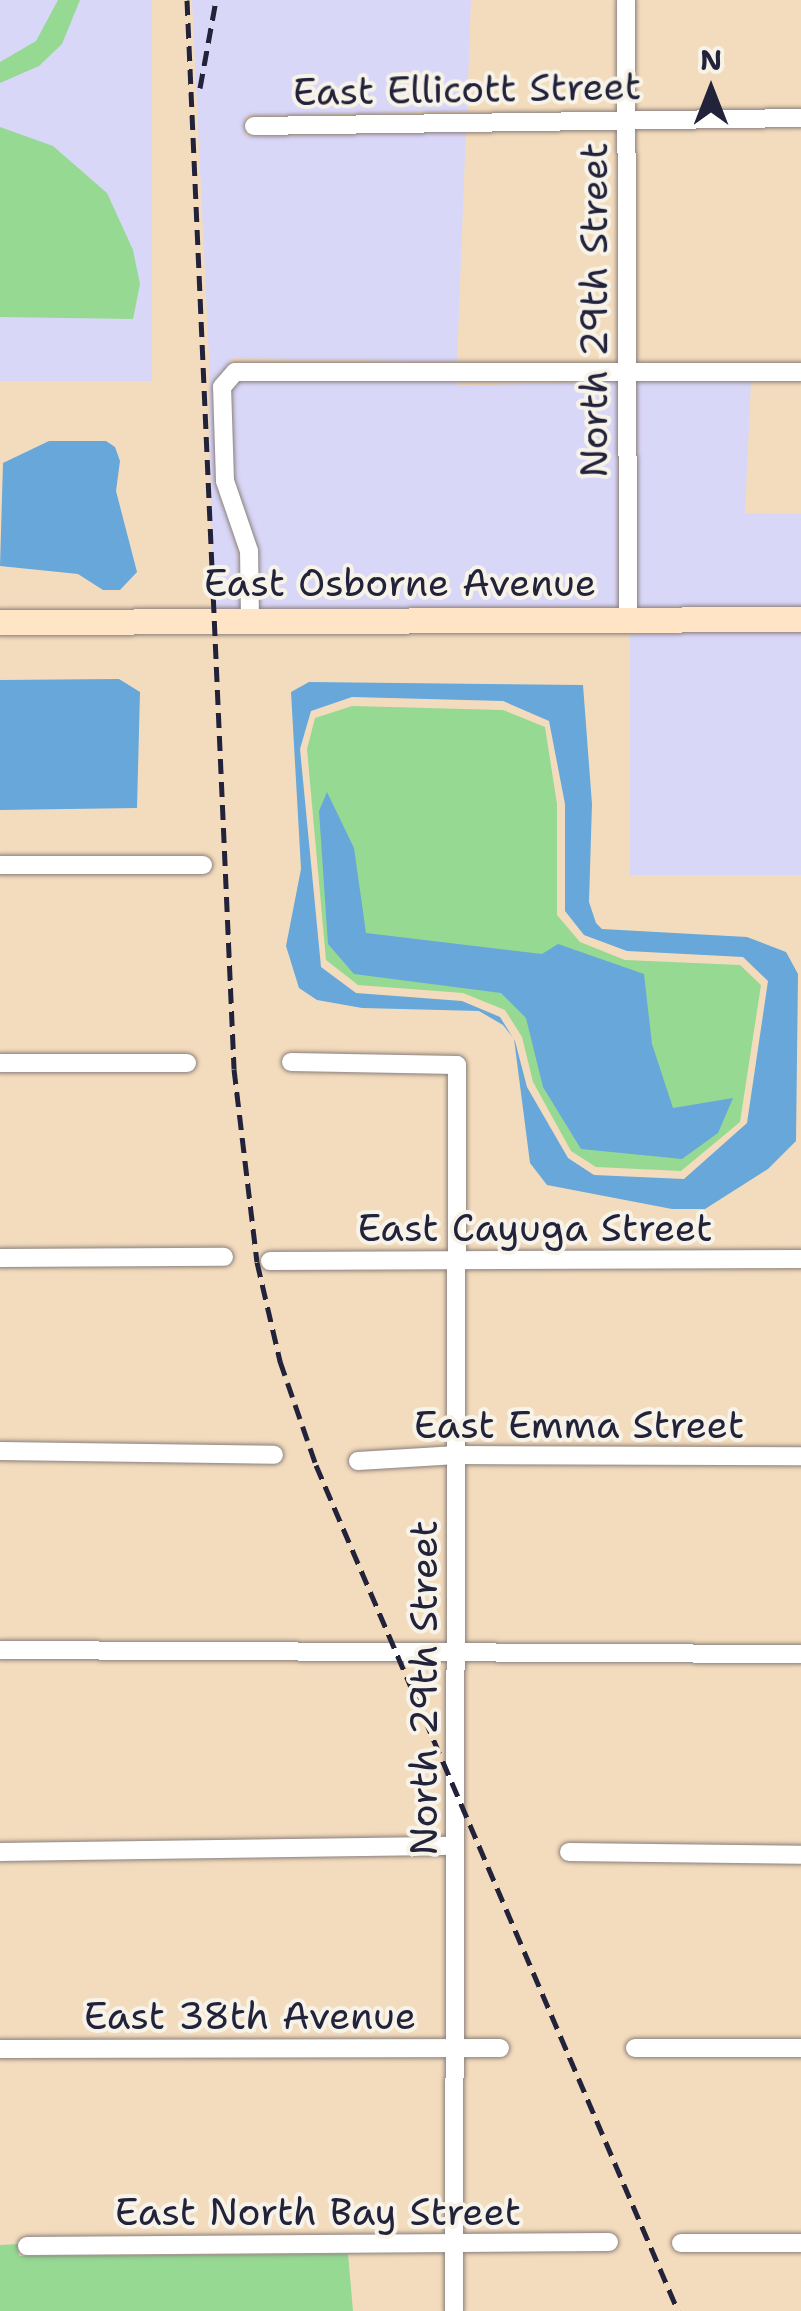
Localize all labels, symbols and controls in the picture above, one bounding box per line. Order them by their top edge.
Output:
north arrow [661,40,761,140]
text: N [700,41,722,79]
street label: East Ellicott Street [292,63,642,115]
street label: North 29th Street [571,142,617,478]
street label: East Osborne Avenue [204,560,596,606]
street label: East Cayuga Street [357,1205,713,1251]
street label: East Emma Street [414,1402,744,1448]
street label: North 29th Street [401,1520,447,1856]
street label: East 38th Avenue [84,1993,416,2039]
street label: East North Bay Street [115,2189,521,2235]

